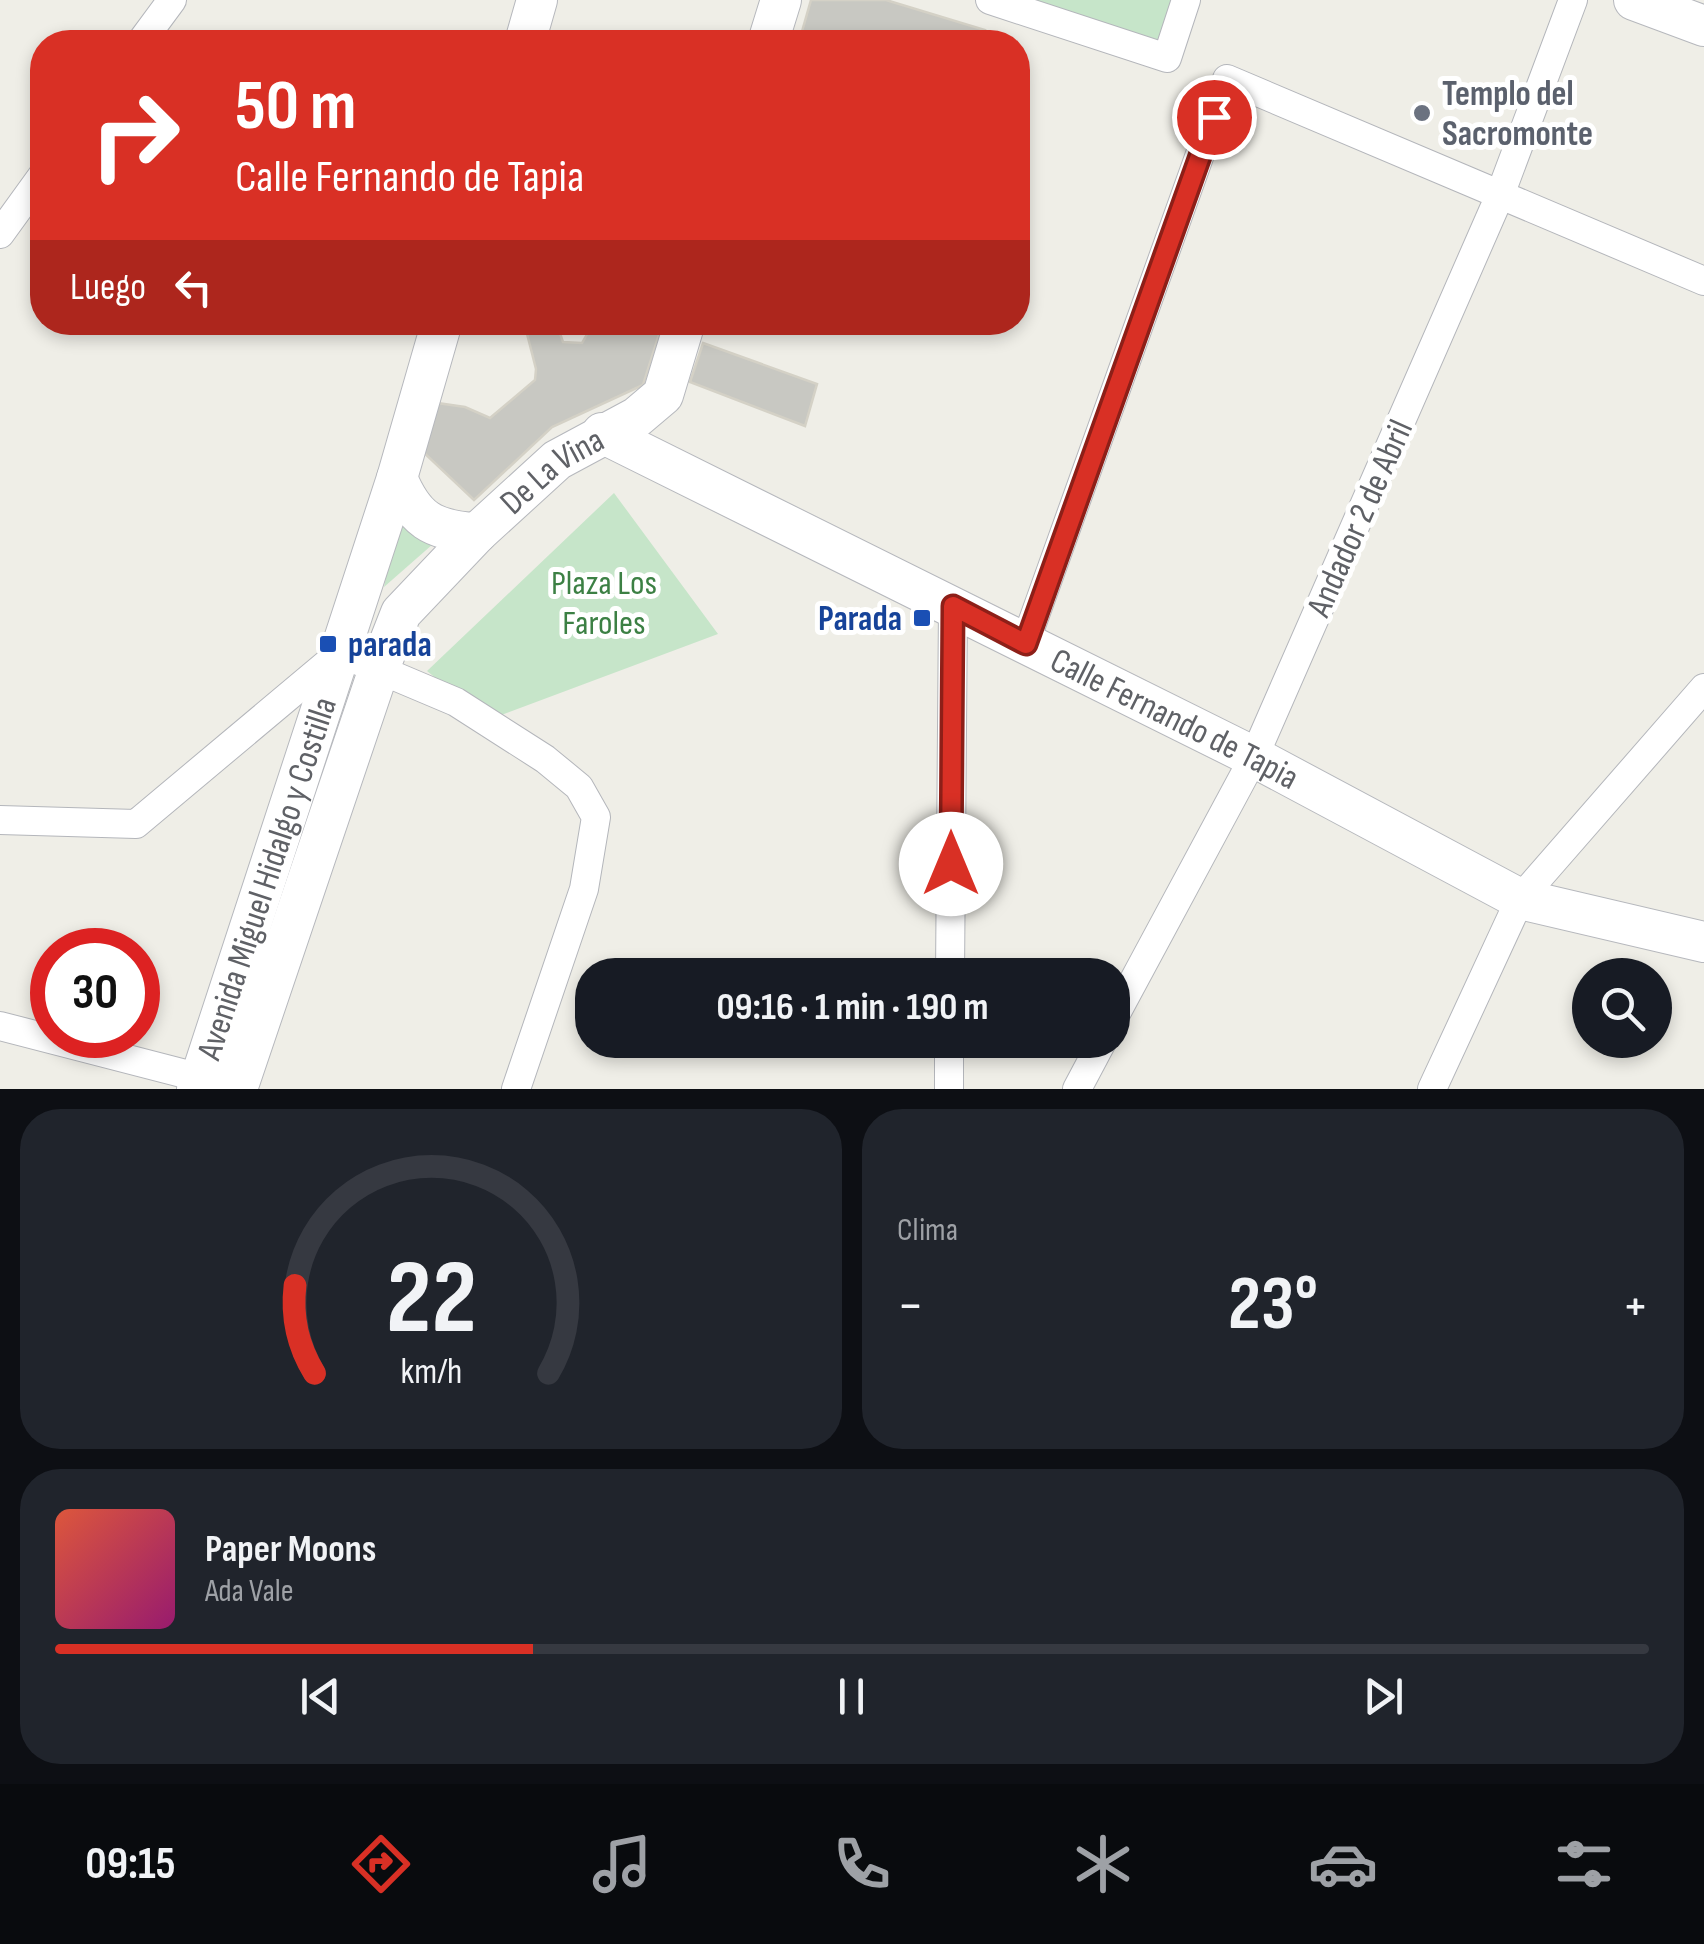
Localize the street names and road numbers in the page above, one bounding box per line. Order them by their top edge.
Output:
street label: Andador 2 de Abril [1297,414,1423,624]
street label: De La Vina [492,419,612,524]
street label: Calle Fernando de Tapia [1043,639,1306,800]
street label: Avenida Miguel Hidalgo y Costilla [188,692,347,1066]

